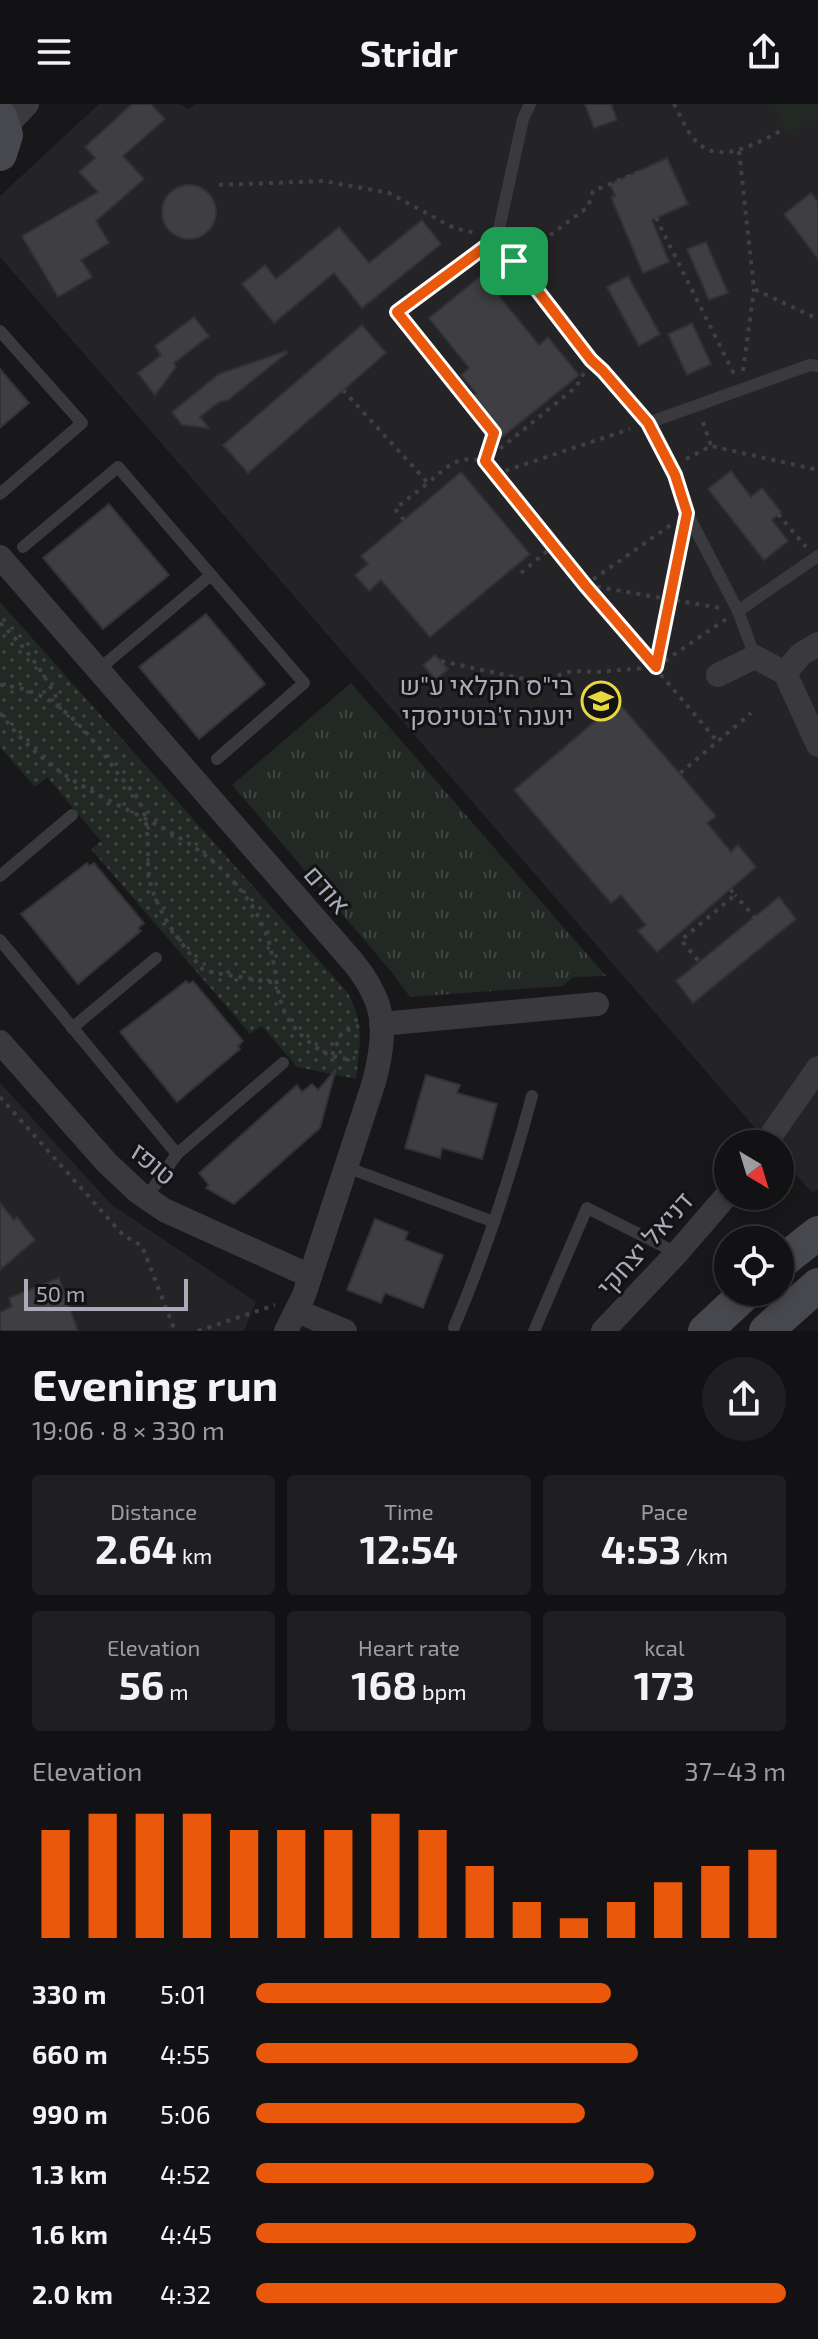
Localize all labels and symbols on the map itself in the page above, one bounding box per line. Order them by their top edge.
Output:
pin [480,227,548,295]
place label: בי"ס חקלאי ע"ש יוענה ז'בוטינסקי [399,669,573,730]
school or university icon: בי"ס חקלאי ע"ש יוענה ז'בוטינסקי [580,680,622,722]
street label: אודם [299,858,358,920]
north arrow [714,1130,794,1210]
street label: טופז [125,1135,183,1191]
street label: דניאל יצחקי [589,1185,698,1301]
scale bar [24,1275,188,1311]

